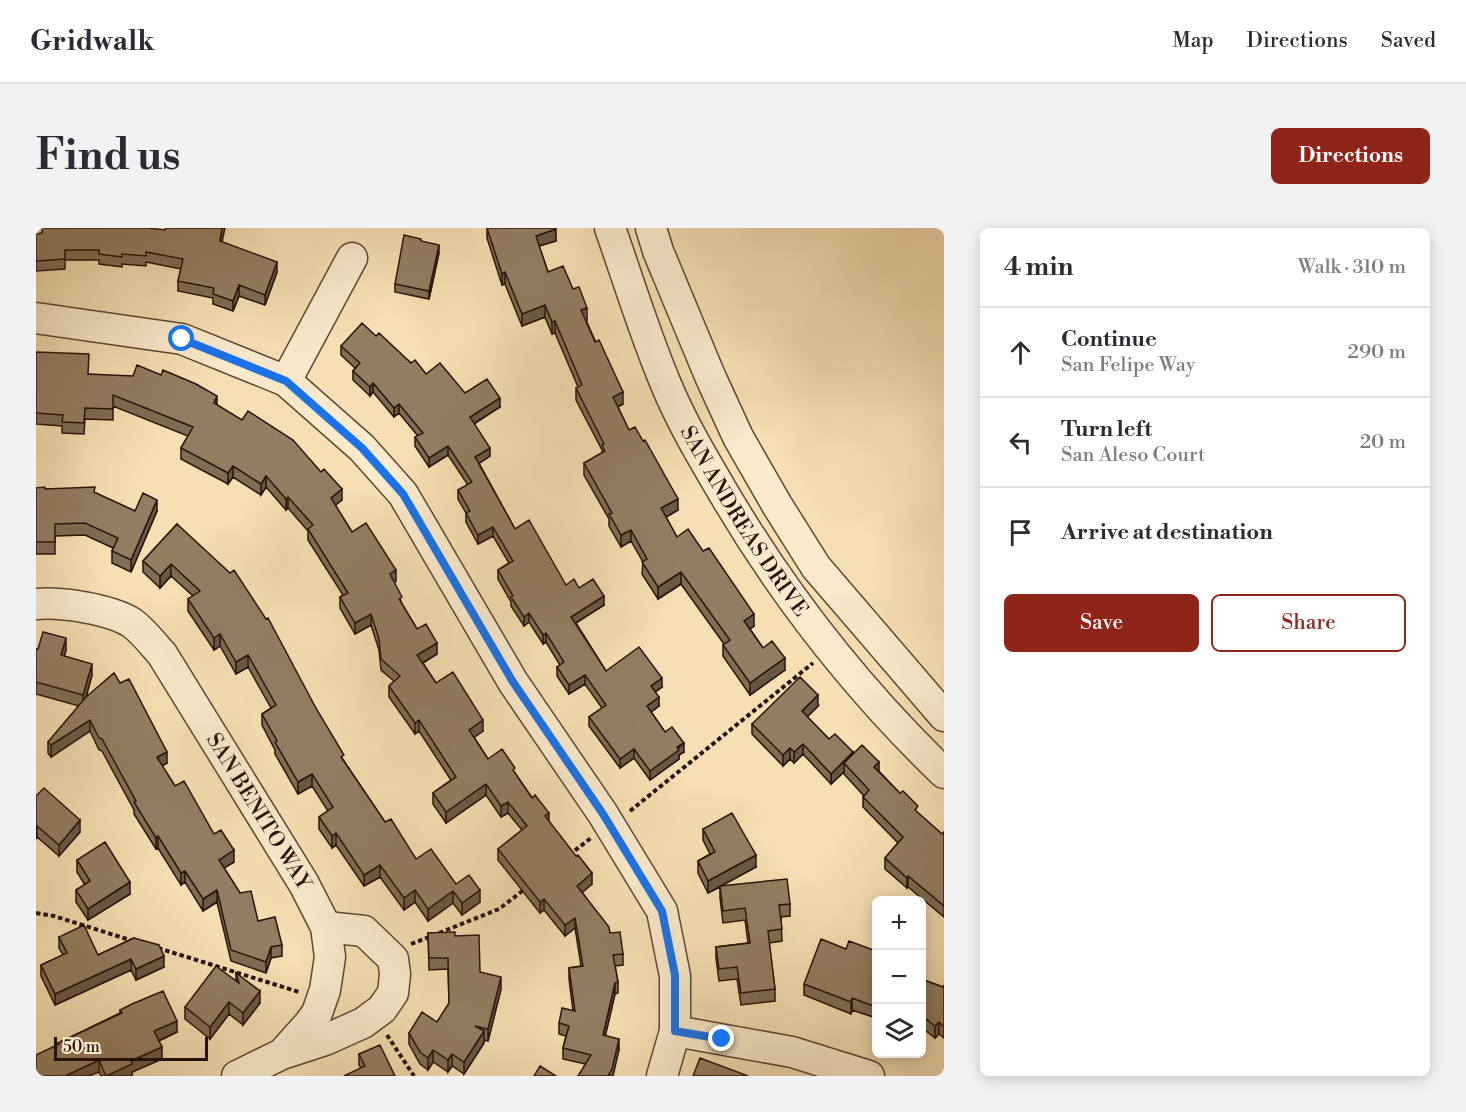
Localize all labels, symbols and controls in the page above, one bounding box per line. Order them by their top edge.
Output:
text: Gridwalk [30,24,154,59]
text: Map [1172,28,1214,54]
text: Directions [1247,28,1348,54]
text: Saved [1381,28,1436,54]
button: Directions [1271,128,1430,184]
text: Find us [36,130,180,183]
text: 4 min [1004,251,1074,283]
text: Walk · 310 m [1298,255,1406,280]
route start [168,325,194,351]
text: Continue [1061,326,1157,353]
icon: ahead [1004,336,1037,369]
text: 290 m [1348,340,1406,365]
text: San Felipe Way [1061,353,1195,378]
text: Turn left [1061,416,1152,443]
street label: SAN ANDREAS DRIVE [674,422,813,622]
icon: left [1004,426,1037,459]
text: 20 m [1360,430,1406,455]
text: San Aleso Court [1061,443,1205,468]
icon: arrive [1004,516,1037,549]
text: Arrive at destination [1061,519,1273,546]
button: Save [1004,594,1199,652]
button: Share [1211,594,1406,652]
street label: SAN BENITO WAY [200,729,317,896]
map controls [872,896,926,1058]
button: + [872,896,926,950]
button: − [872,950,926,1004]
button: layers [872,1004,926,1058]
route end [708,1025,734,1051]
scale bar [54,1034,208,1062]
text: 50 m [63,1037,100,1057]

